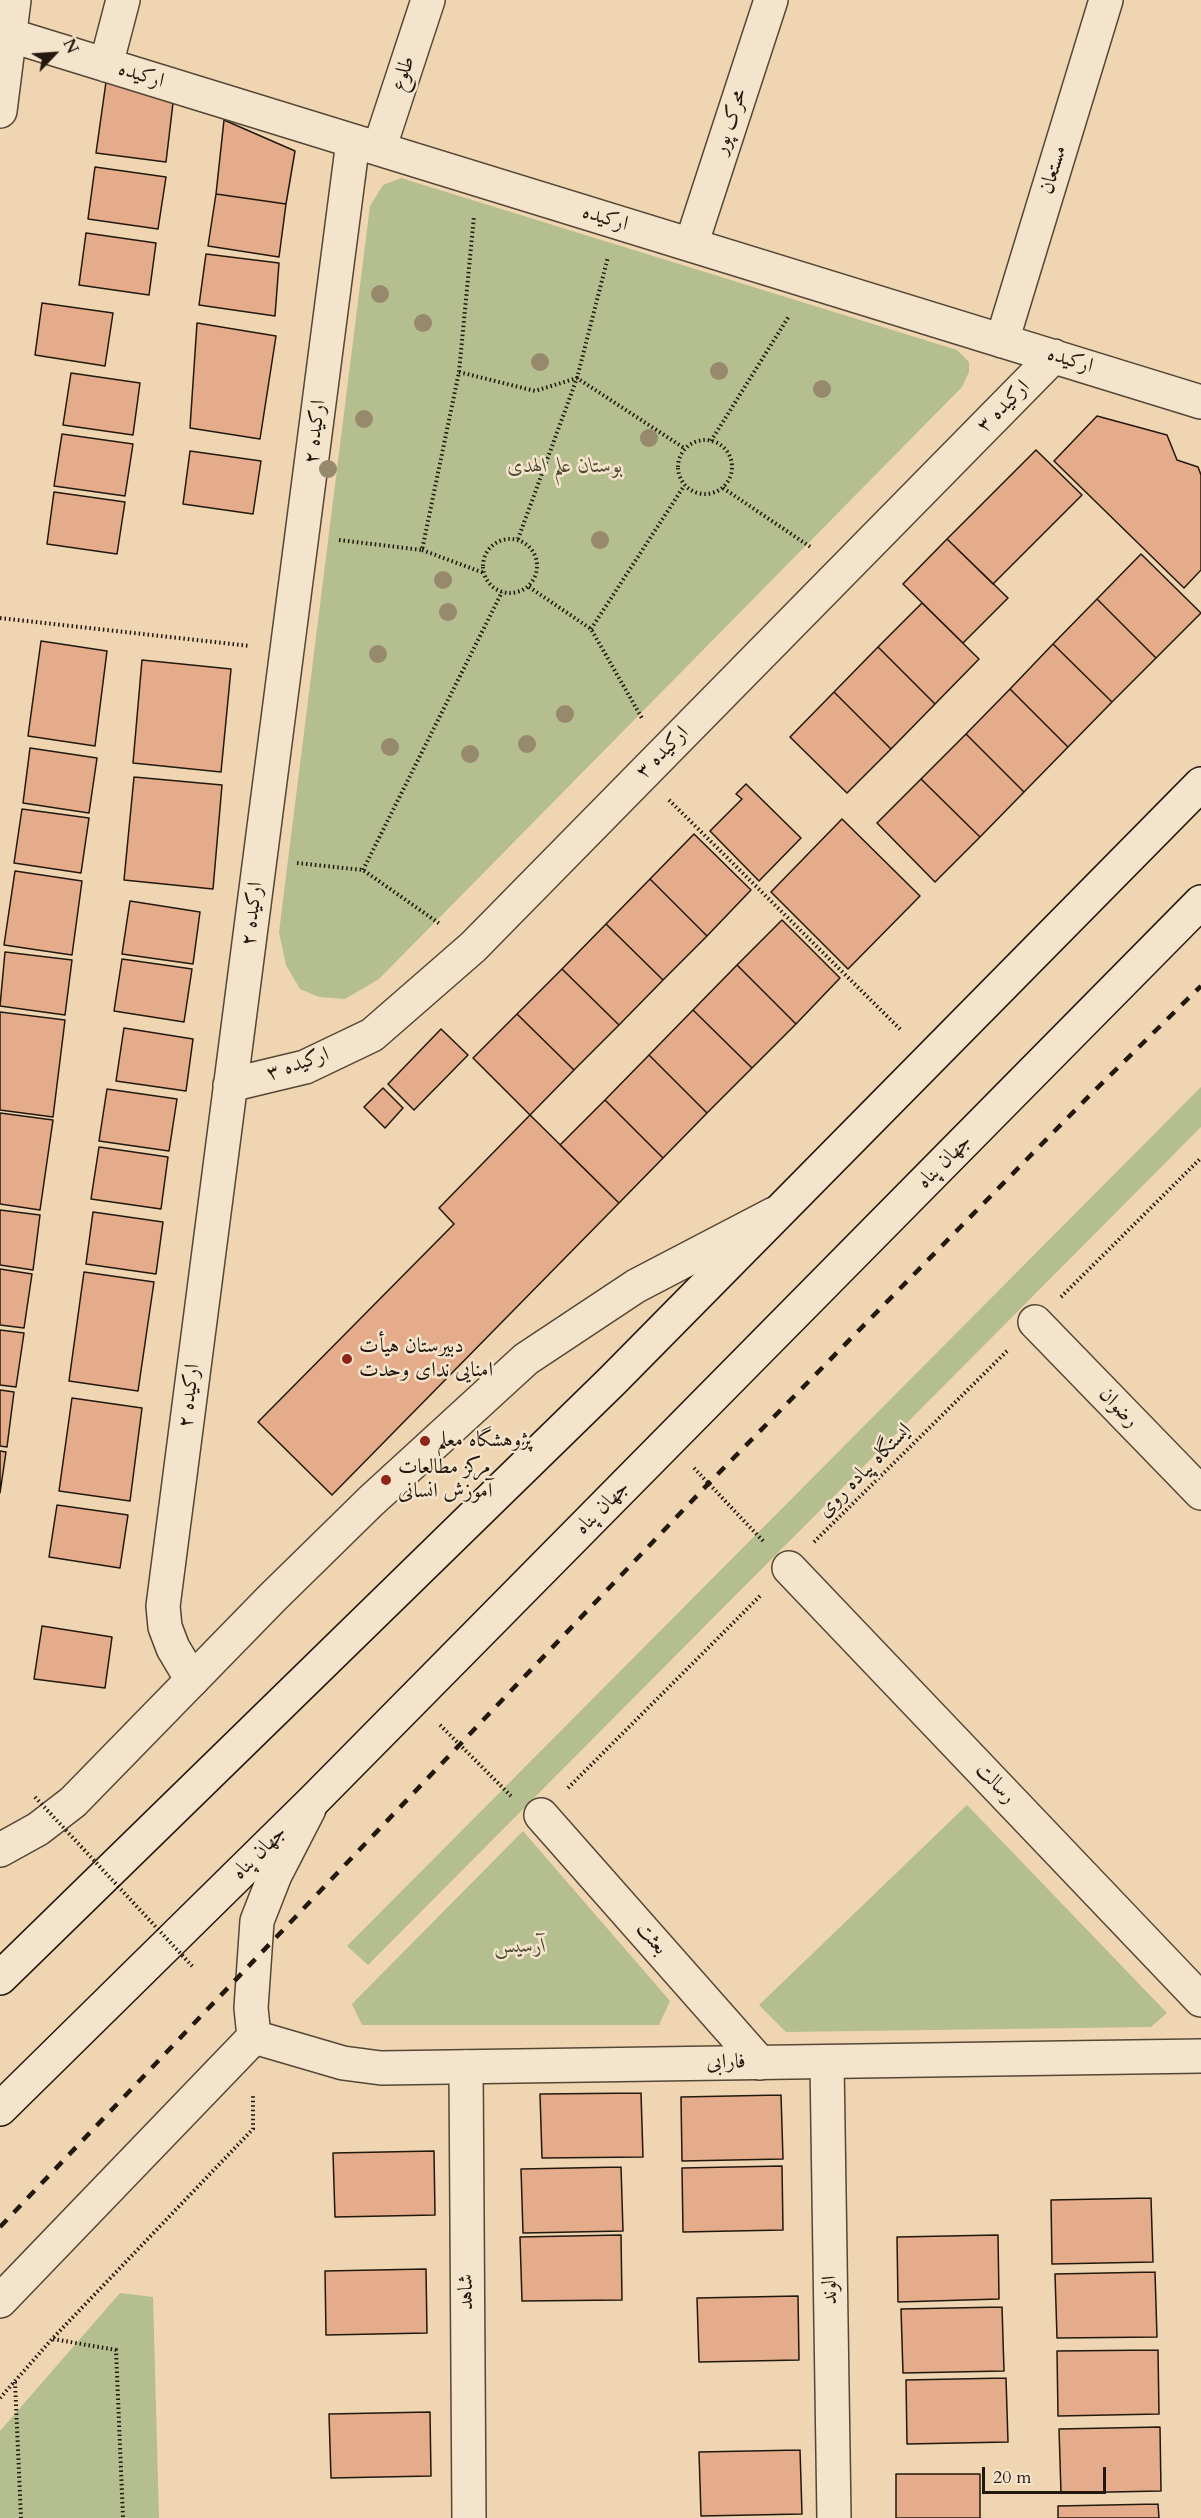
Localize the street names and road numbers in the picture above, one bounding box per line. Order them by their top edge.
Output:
street label: طلوع [387,53,421,95]
street label: ارکیده [115,57,167,95]
street label: محرک پور [709,86,753,158]
street label: مستعان [1035,143,1073,197]
street label: ارکیده [579,200,631,238]
street label: ارکیده [1044,342,1096,380]
street label: ارکیده ۳ [972,375,1036,439]
street label: ارکیده ۲ [300,399,332,465]
street label: ارکیده ۳ [631,721,695,785]
street label: ارکیده ۲ [237,881,269,947]
street label: ارکیده ۳ [263,1043,333,1087]
street label: جهان پناه [913,1130,977,1194]
street label: ارکیده ۲ [174,1363,206,1429]
street label: رضوان [1093,1382,1143,1434]
street label: ایستگاه پیاده روی [813,1419,917,1523]
street label: جهان پناه [571,1476,635,1540]
street label: رسالت [969,1758,1021,1810]
street label: جهان پناه [228,1821,292,1885]
street label: بعثت [630,1917,672,1961]
street label: فارابی [706,2050,746,2076]
street label: شاهد [454,2274,480,2310]
street label: الوند [818,2275,844,2305]

